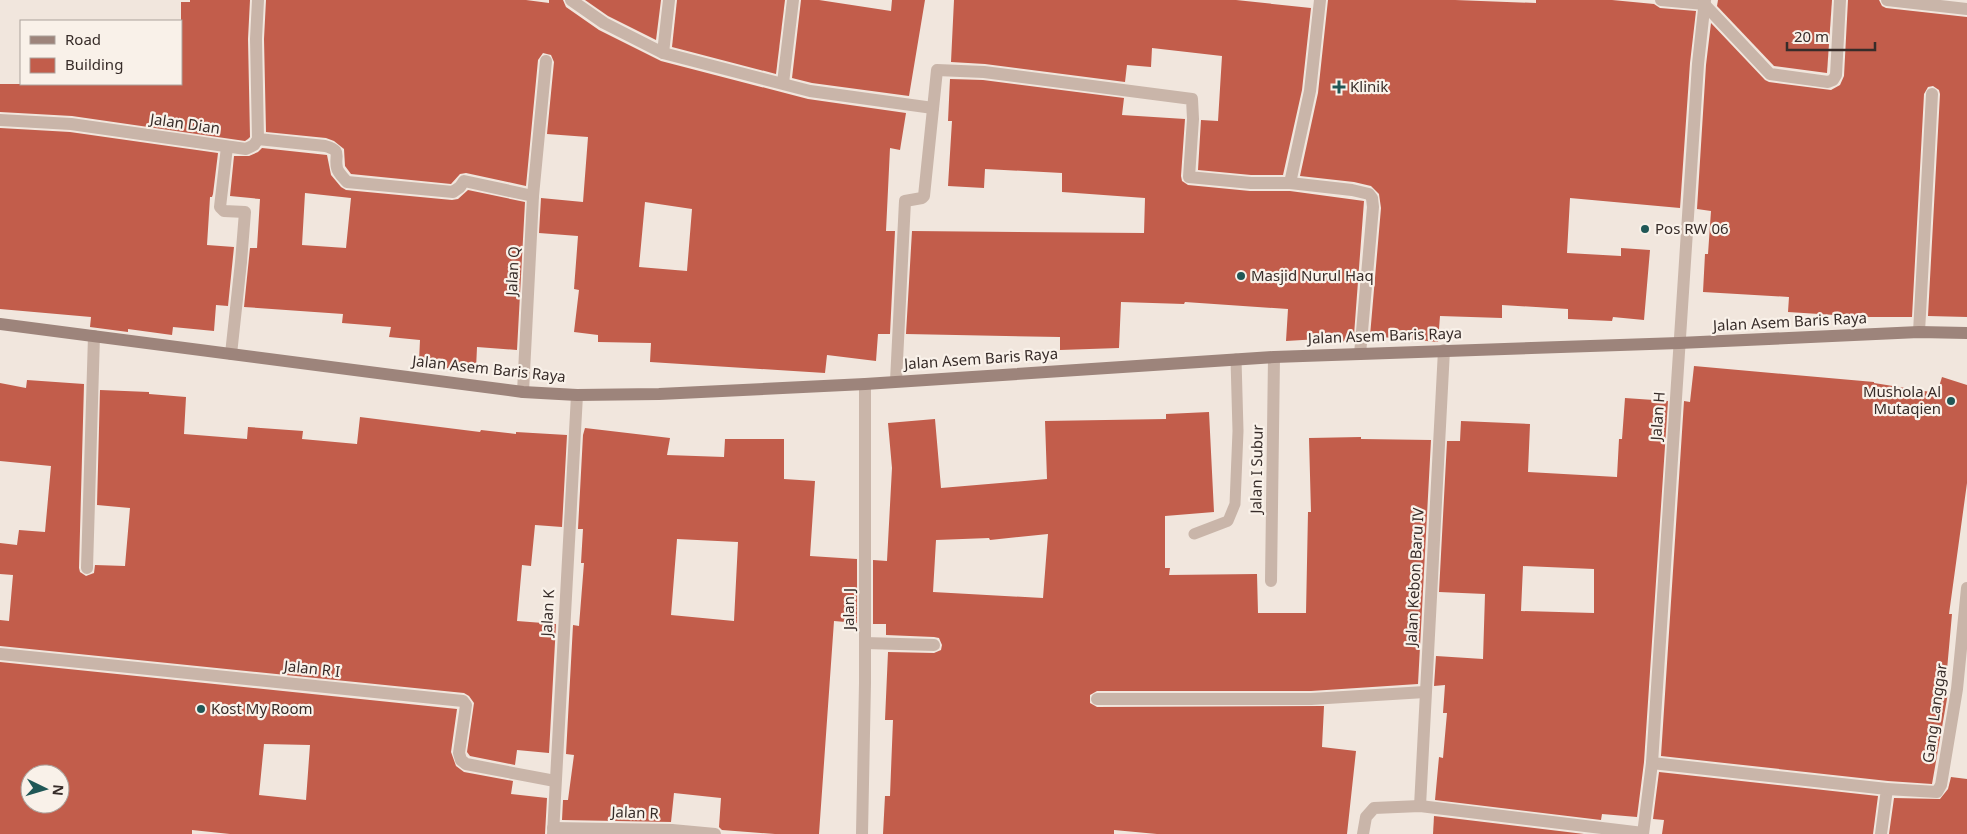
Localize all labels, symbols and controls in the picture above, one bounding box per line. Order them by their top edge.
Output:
legend [20,20,182,85]
scale bar [1787,20,1874,52]
text: 20 m [1794,26,1829,46]
text: Road [65,29,101,49]
text: Building [65,54,123,74]
place label: Klinik [1350,76,1388,96]
marker: Klinik [1332,80,1346,94]
street label: Jalan Dian [147,108,221,138]
place label: Pos RW 06 [1655,218,1729,238]
marker: Pos RW 06 [1639,223,1651,235]
street label: Jalan Q [501,246,523,298]
place label: Masjid Nurul Haq [1251,265,1374,285]
marker: Masjid Nurul Haq [1235,270,1247,282]
street label: Jalan Asem Baris Raya [1710,307,1867,335]
street label: Jalan Asem Baris Raya [1306,322,1462,348]
street label: Jalan Asem Baris Raya [901,343,1059,373]
street label: Jalan Asem Baris Raya [409,350,567,386]
place label: Mushola Al Mutaqien [1863,381,1941,418]
street label: Jalan H [1645,391,1669,443]
marker: Mushola Al Mutaqien [1945,395,1957,407]
street label: Jalan I Subur [1245,424,1267,516]
street label: Jalan Kebon Baru IV [1400,507,1428,649]
street label: Jalan K [536,588,558,639]
street label: Jalan J [838,588,858,632]
street label: Jalan R I [281,655,341,681]
street label: Gang Langgar [1917,662,1951,764]
place label: Kost My Room [211,698,313,718]
marker: Kost My Room [195,703,207,715]
north arrow [20,764,70,814]
text: N [48,784,68,797]
street label: Jalan R [609,801,660,823]

